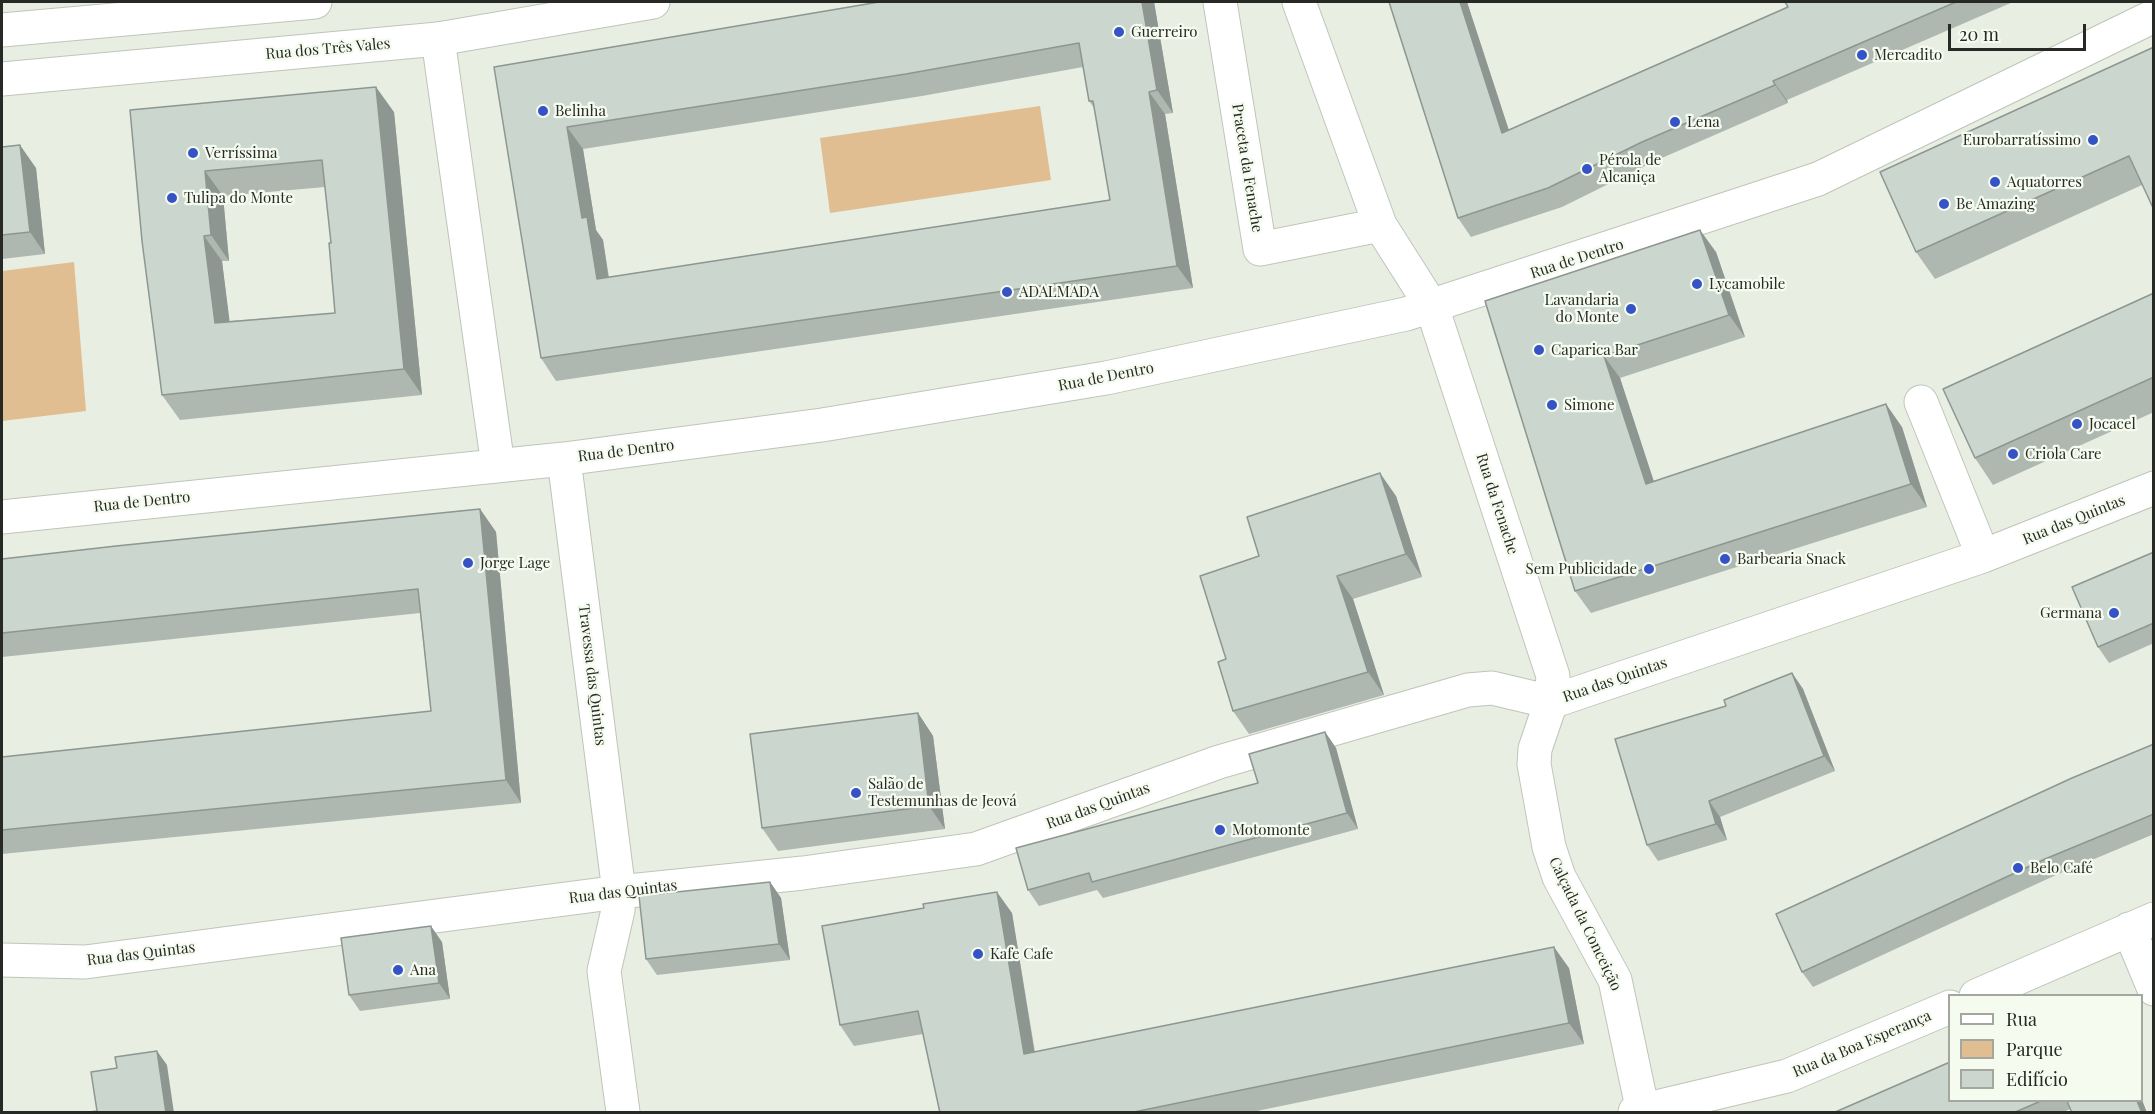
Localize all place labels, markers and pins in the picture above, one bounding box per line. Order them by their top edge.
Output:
place label: Guerreiro [1131,23,1197,41]
marker: Guerreiro [1112,25,1126,39]
place label: Mercadito [1874,46,1942,64]
marker: Mercadito [1855,48,1869,62]
place label: Belinha [555,102,606,120]
marker: Belinha [536,104,550,118]
place label: Lena [1687,113,1720,131]
marker: Lena [1668,115,1682,129]
place label: Eurobarratíssimo [1963,131,2081,149]
marker: Eurobarratíssimo [2086,133,2100,147]
place label: Verríssima [205,144,277,162]
marker: Verríssima [186,146,200,160]
place label: Pérola de Alcaniça [1599,151,1661,186]
marker: Pérola de Alcaniça [1580,162,1594,176]
place label: Aquatorres [2007,173,2082,191]
marker: Aquatorres [1988,175,2002,189]
place label: Tulipa do Monte [184,189,293,207]
marker: Tulipa do Monte [165,191,179,205]
place label: Be Amazing [1956,195,2035,213]
marker: Be Amazing [1937,197,1951,211]
place label: Lycamobile [1709,275,1785,293]
marker: Lycamobile [1690,277,1704,291]
place label: ADALMADA [1019,283,1099,301]
marker: ADALMADA [1000,285,1014,299]
place label: Lavandaria do Monte [1544,291,1619,326]
marker: Lavandaria do Monte [1624,302,1638,316]
place label: Caparica Bar [1551,341,1638,359]
marker: Caparica Bar [1532,343,1546,357]
place label: Simone [1564,396,1615,414]
marker: Simone [1545,398,1559,412]
place label: Jocacel [2089,415,2136,433]
marker: Jocacel [2070,417,2084,431]
place label: Criola Care [2025,445,2102,463]
marker: Criola Care [2006,447,2020,461]
place label: Barbearia Snack [1737,550,1846,568]
marker: Barbearia Snack [1718,552,1732,566]
place label: Jorge Lage [480,554,550,572]
marker: Jorge Lage [461,556,475,570]
place label: Sem Publicidade [1526,560,1637,578]
marker: Sem Publicidade [1642,562,1656,576]
place label: Germana [2040,604,2102,622]
marker: Germana [2107,606,2121,620]
place label: Salão de Testemunhas de Jeová [868,775,1017,810]
marker: Salão de Testemunhas de Jeová [849,786,863,800]
place label: Motomonte [1232,821,1310,839]
marker: Motomonte [1213,823,1227,837]
place label: Belo Café [2030,859,2093,877]
marker: Belo Café [2011,861,2025,875]
place label: Kafe Cafe [990,945,1053,963]
marker: Kafe Cafe [971,947,985,961]
place label: Ana [410,961,436,979]
marker: Ana [391,963,405,977]

